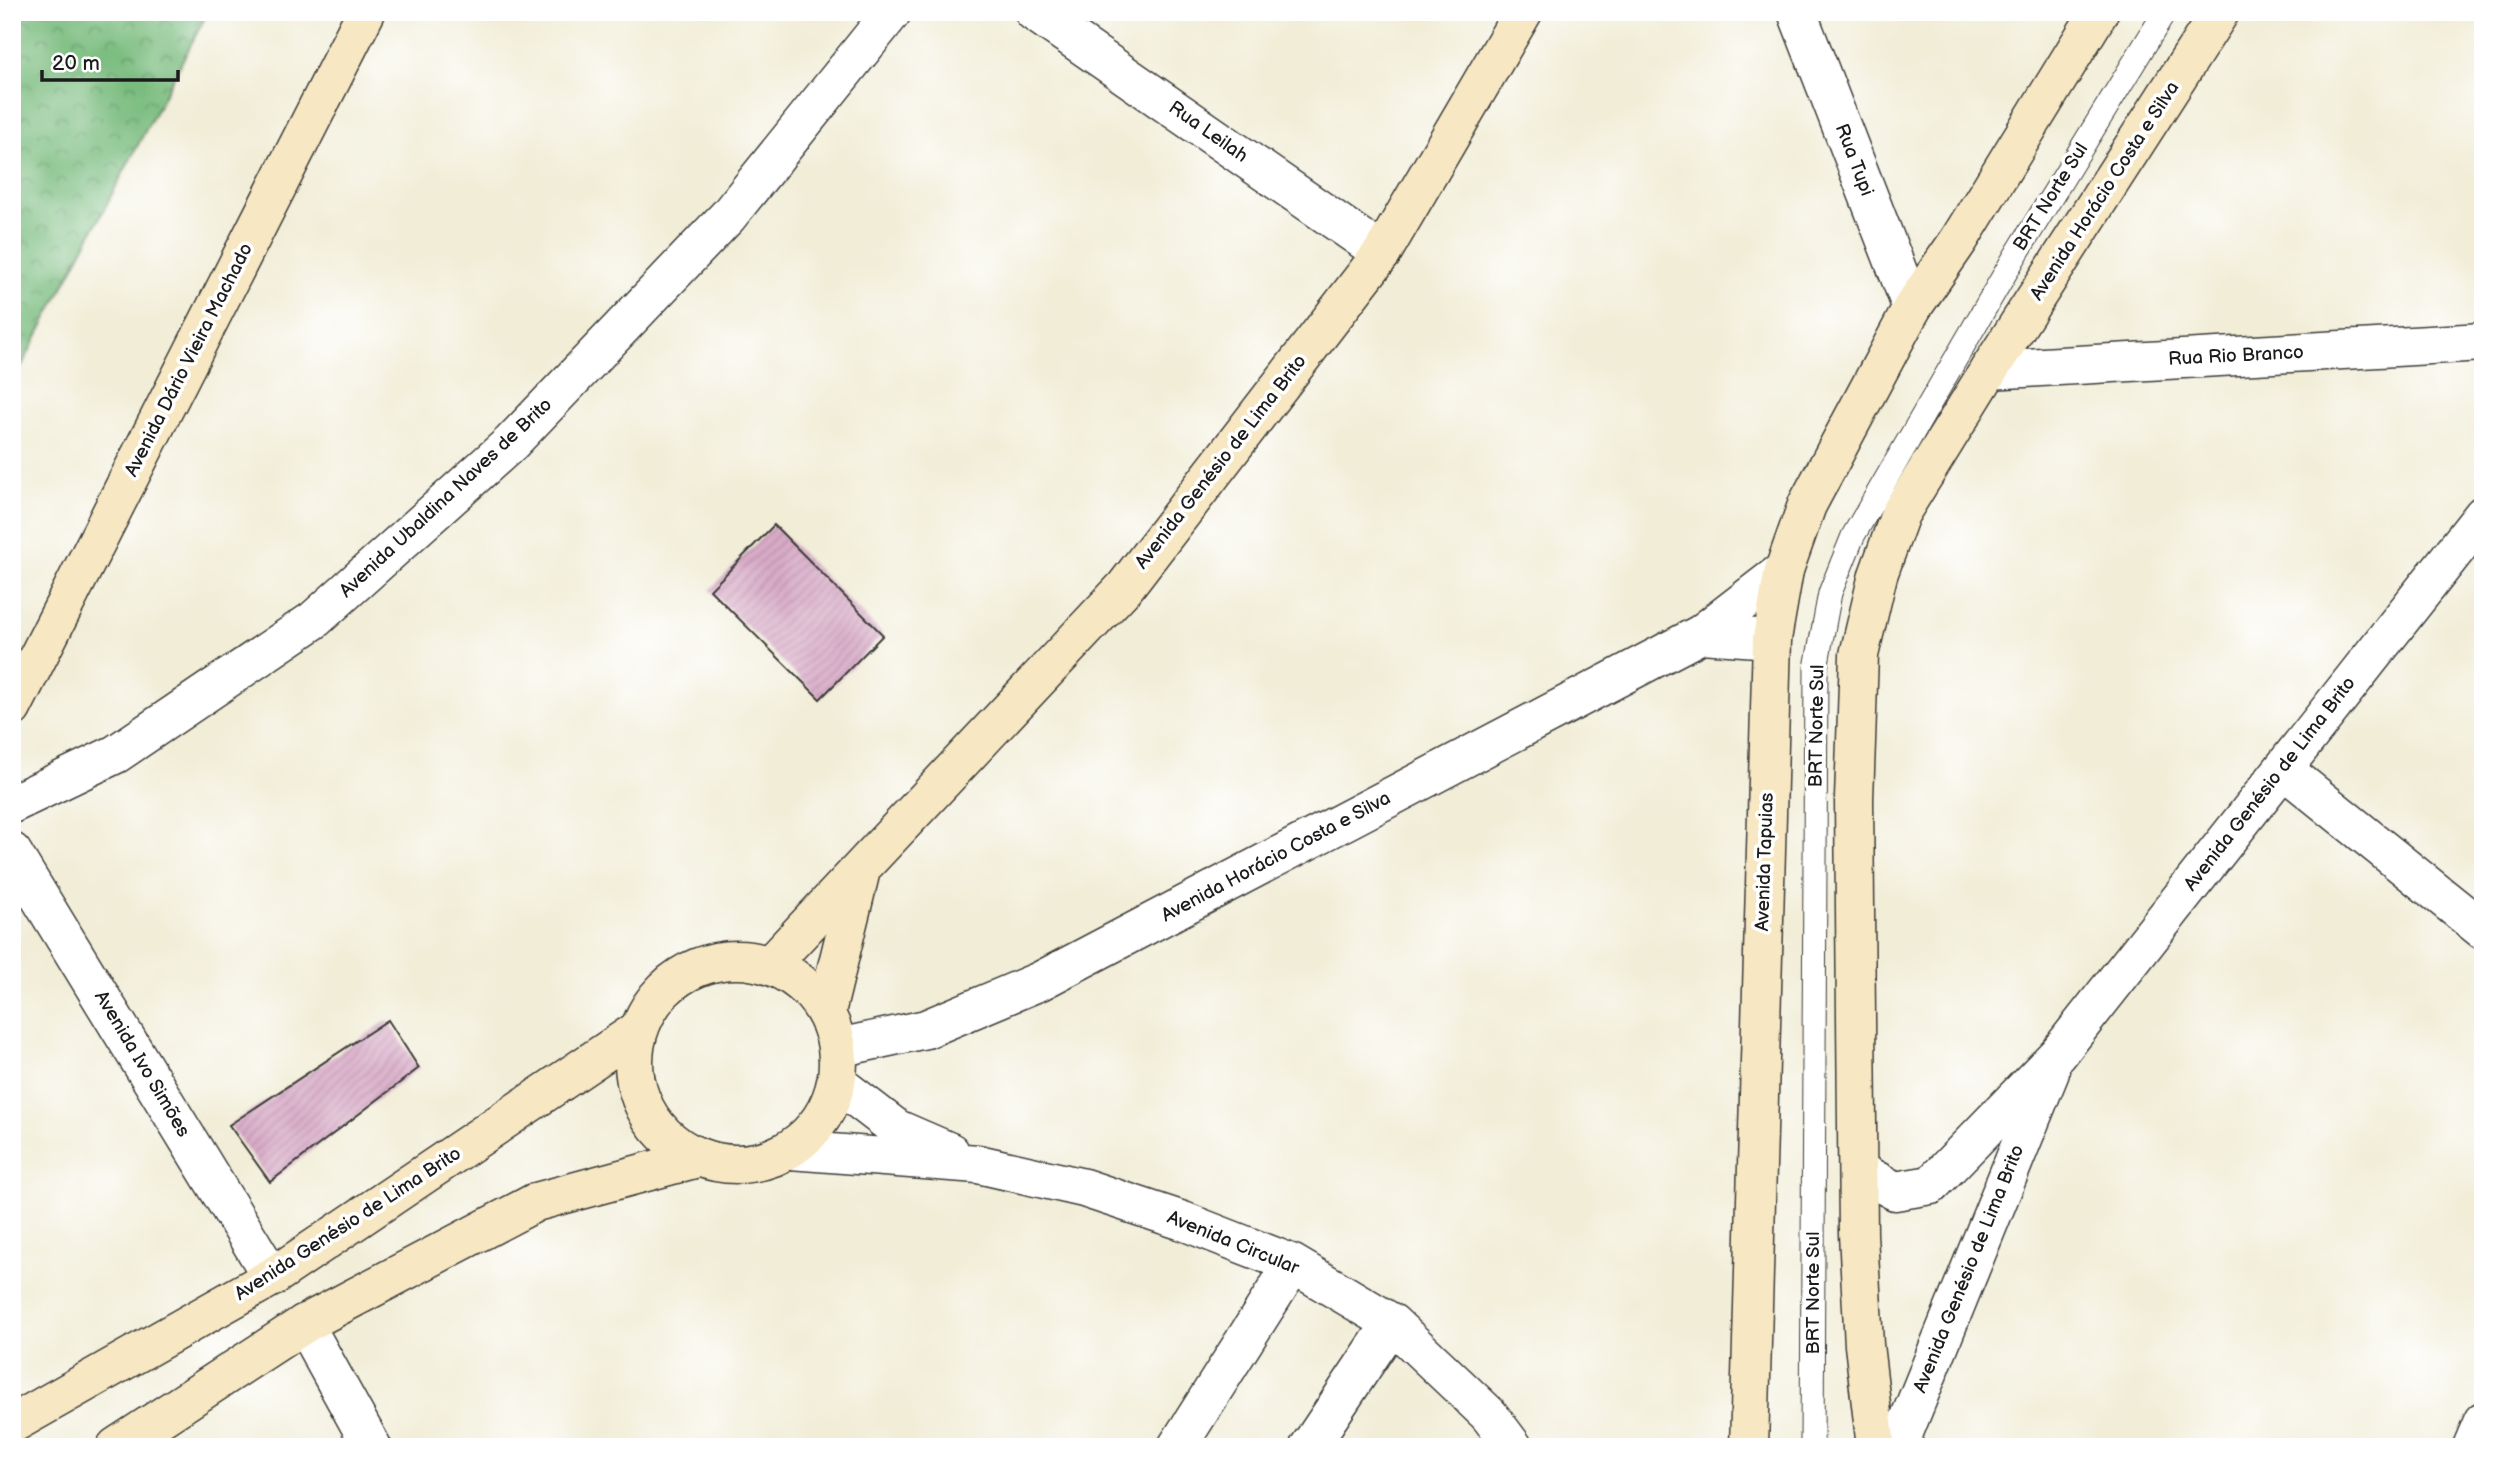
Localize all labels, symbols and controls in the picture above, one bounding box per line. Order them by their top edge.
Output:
scale bar [42,38,178,82]
text: 20 m [52,51,100,76]
street label: Avenida Horácio Costa e Silva [2026,77,2184,305]
street label: Rua Leilah [1164,96,1252,168]
street label: Rua Tupi [1830,121,1878,199]
street label: BRT Norte Sul [2009,139,2093,255]
street label: Avenida Dário Vieira Machado [120,240,258,480]
street label: Rua Rio Branco [2168,341,2304,371]
street label: Avenida Genésio de Lima Brito [1130,350,1312,574]
street label: Avenida Ubaldina Naves de Brito [335,393,557,603]
street label: BRT Norte Sul [1804,664,1830,788]
street label: Avenida Genésio de Lima Brito [2179,672,2361,896]
street label: Avenida Horácio Costa e Silva [1157,787,1395,927]
street label: Avenida Tapuias [1751,792,1779,932]
street label: Avenida Ivo Simões [89,987,195,1141]
street label: Avenida Genésio de Lima Brito [230,1142,466,1306]
street label: Avenida Genésio de Lima Brito [1909,1142,2029,1396]
street label: Avenida Circular [1164,1206,1303,1280]
street label: BRT Norte Sul [1802,1232,1825,1354]

